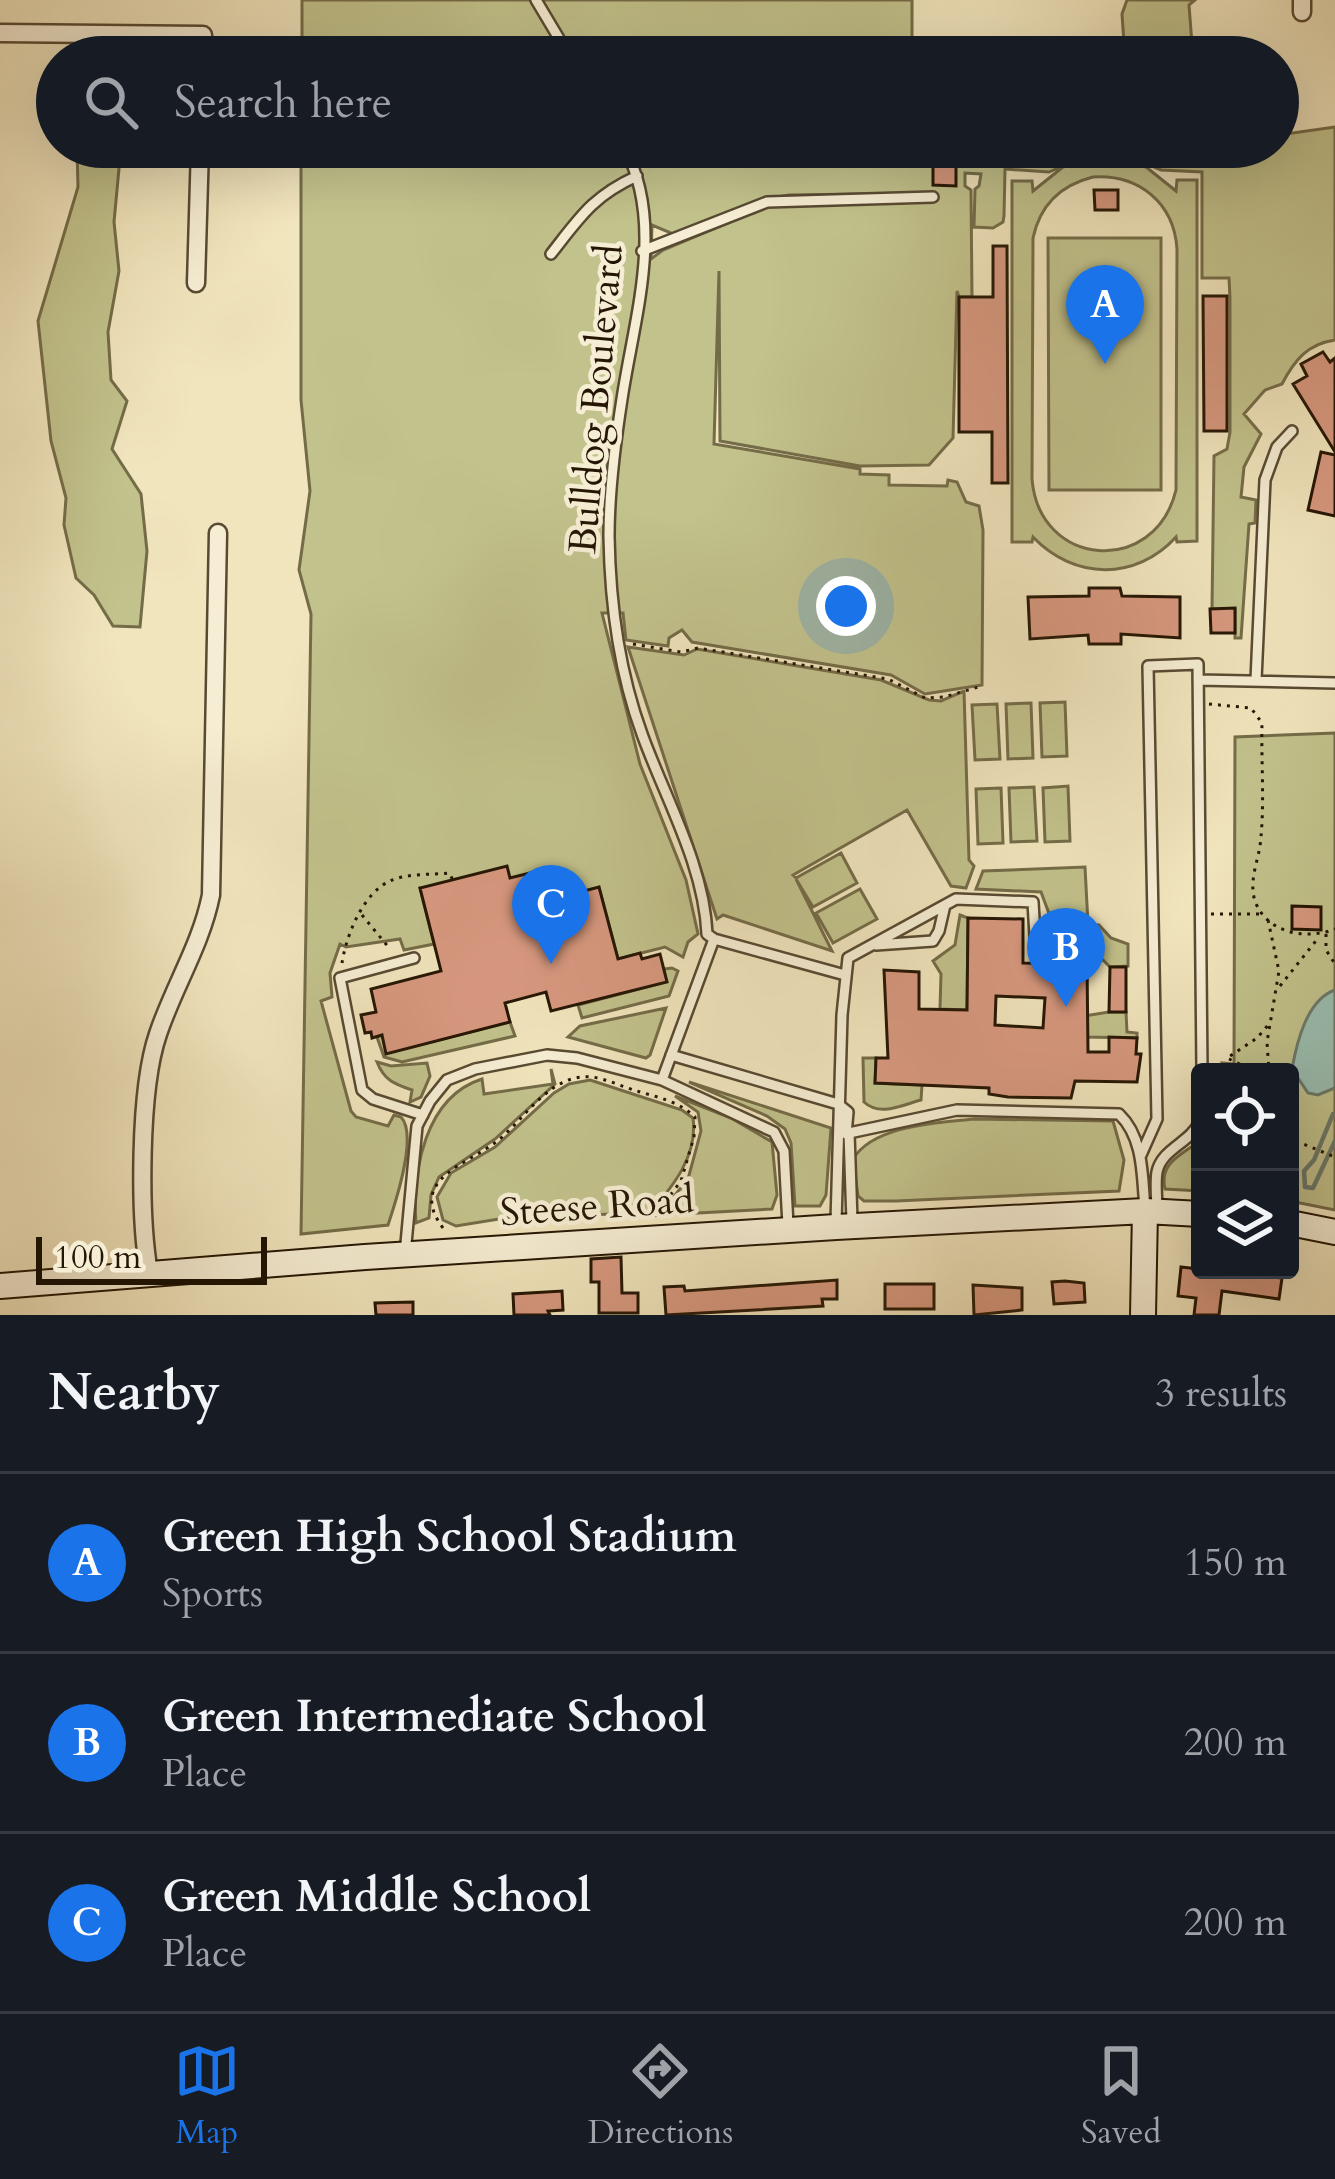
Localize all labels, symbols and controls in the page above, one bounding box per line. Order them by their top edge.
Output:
search box [36,36,1299,168]
icon: search [78,69,144,135]
text: Search here [174,72,392,133]
street label: Bulldog Boulevard [556,242,636,556]
pin: A [1066,265,1144,364]
your location [816,576,876,636]
pin: C [512,865,590,964]
pin: B [1027,908,1105,1007]
map controls [1191,1063,1299,1279]
button: locate [1191,1063,1299,1171]
button: layers [1191,1171,1299,1279]
street label: Steese Road [498,1173,696,1239]
scale bar [36,1231,267,1284]
text: 100 m [54,1235,141,1280]
text: Nearby [48,1358,220,1428]
text: 3 results [1155,1367,1287,1420]
text: Green High School Stadium [162,1506,736,1567]
text: A [72,1536,102,1589]
text: 150 m [1184,1536,1287,1589]
text: Sports [162,1567,263,1620]
text: Green Intermediate School [162,1686,707,1747]
text: B [73,1716,101,1769]
text: 200 m [1184,1716,1287,1769]
text: Place [162,1747,247,1800]
text: Green Middle School [162,1866,591,1927]
text: C [72,1896,102,1949]
text: 200 m [1184,1896,1287,1949]
text: Place [162,1927,247,1980]
tab: Map [174,2038,240,2155]
tab: Directions [588,2038,733,2155]
tab: Saved [1081,2038,1161,2155]

